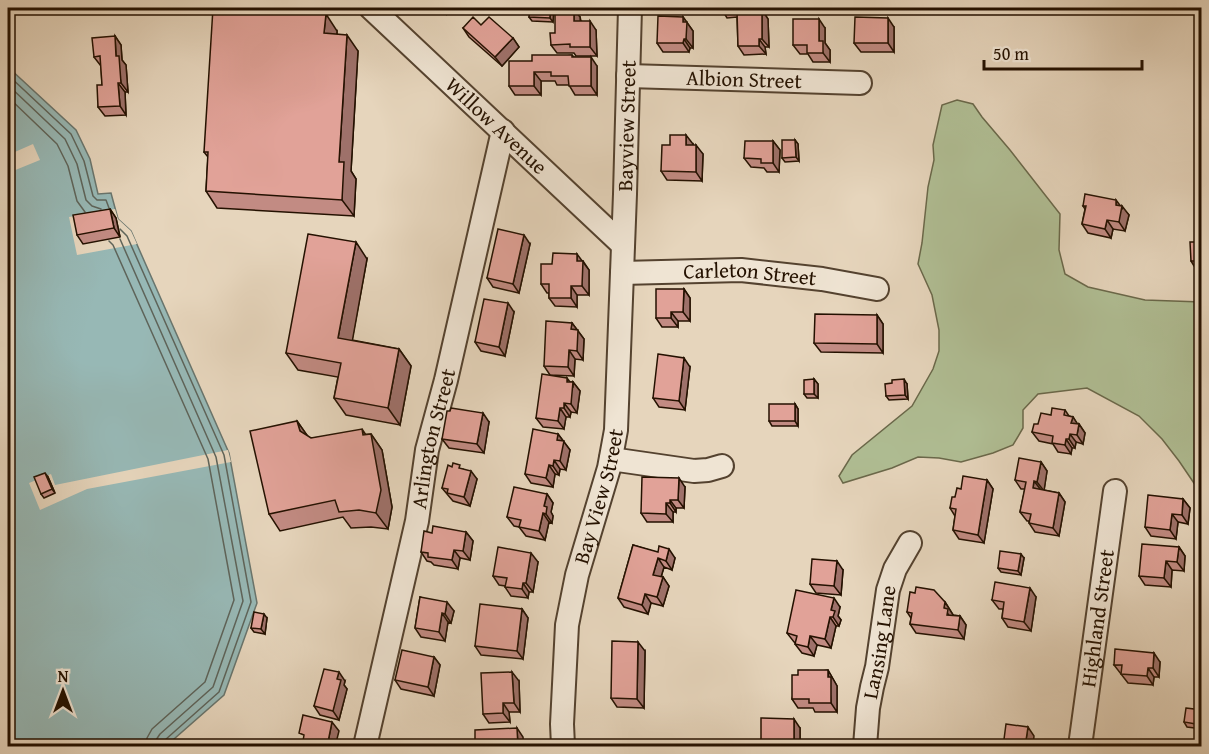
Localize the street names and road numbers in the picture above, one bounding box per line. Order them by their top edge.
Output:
street label: Bayview Street [609,59,644,192]
street label: Albion Street [686,62,803,96]
street label: Willow Avenue [439,70,555,181]
street label: Carleton Street [683,254,819,293]
street label: Arlington Street [403,365,463,511]
street label: Bay View Street [565,425,631,568]
street label: Highland Street [1072,547,1122,689]
street label: Lansing Lane [854,583,904,702]

